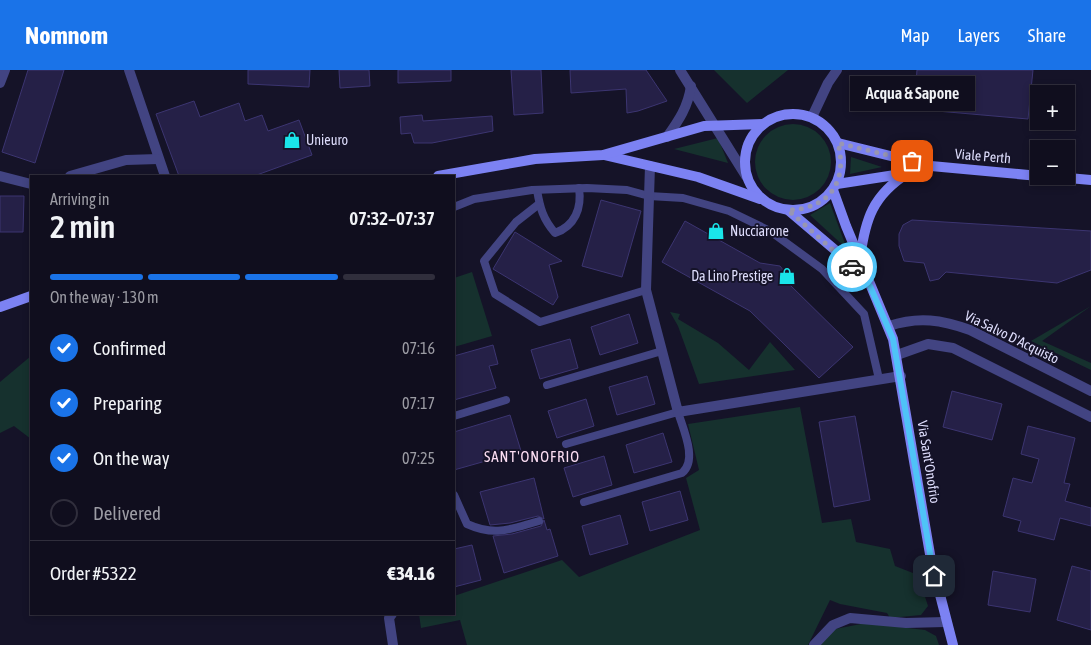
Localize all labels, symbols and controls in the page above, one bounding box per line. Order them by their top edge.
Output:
text: Nomnom [25,22,108,49]
text: Map [900,25,929,46]
text: Layers [957,25,1000,46]
text: Share [1028,25,1066,46]
callout: Acqua & Sapone [850,76,974,111]
text: Acqua & Sapone [866,84,959,102]
map controls [1030,85,1075,185]
button: + [1030,85,1075,130]
shop icon: Unieuro [282,130,302,150]
place label: Unieuro [306,132,348,148]
pin [891,140,933,182]
button: − [1030,140,1075,185]
street label: Viale Perth [954,146,1012,166]
icon: bag [898,147,926,175]
text: Arriving in [50,190,110,208]
text: 07:32–07:37 [349,207,435,229]
text: 2 min [50,208,115,245]
shop icon: Nucciarone [706,221,726,241]
place label: Nucciarone [730,223,789,239]
courier [827,242,877,292]
icon: car [838,253,866,281]
shop icon: Da Lino Prestige [777,266,797,286]
place label: Da Lino Prestige [691,268,773,284]
text: On the way · 130 m [50,288,159,306]
street label: Via Salvo D'Acquisto [962,307,1062,367]
icon: check [50,334,78,362]
text: Confirmed [93,337,166,359]
text: 07:16 [402,339,435,357]
icon: check [50,389,78,417]
text: Preparing [93,392,162,414]
text: 07:17 [402,394,435,412]
street label: Via Sant'Onofrio [915,420,943,504]
icon: check [50,444,78,472]
text: On the way [93,447,170,469]
district label: SANT'ONOFRIO [484,448,580,465]
text: 07:25 [402,449,435,467]
text: Delivered [93,502,161,524]
pin [913,555,955,597]
text: Order #5322 [50,562,137,584]
text: €34.16 [387,562,435,584]
icon: home [920,562,948,590]

